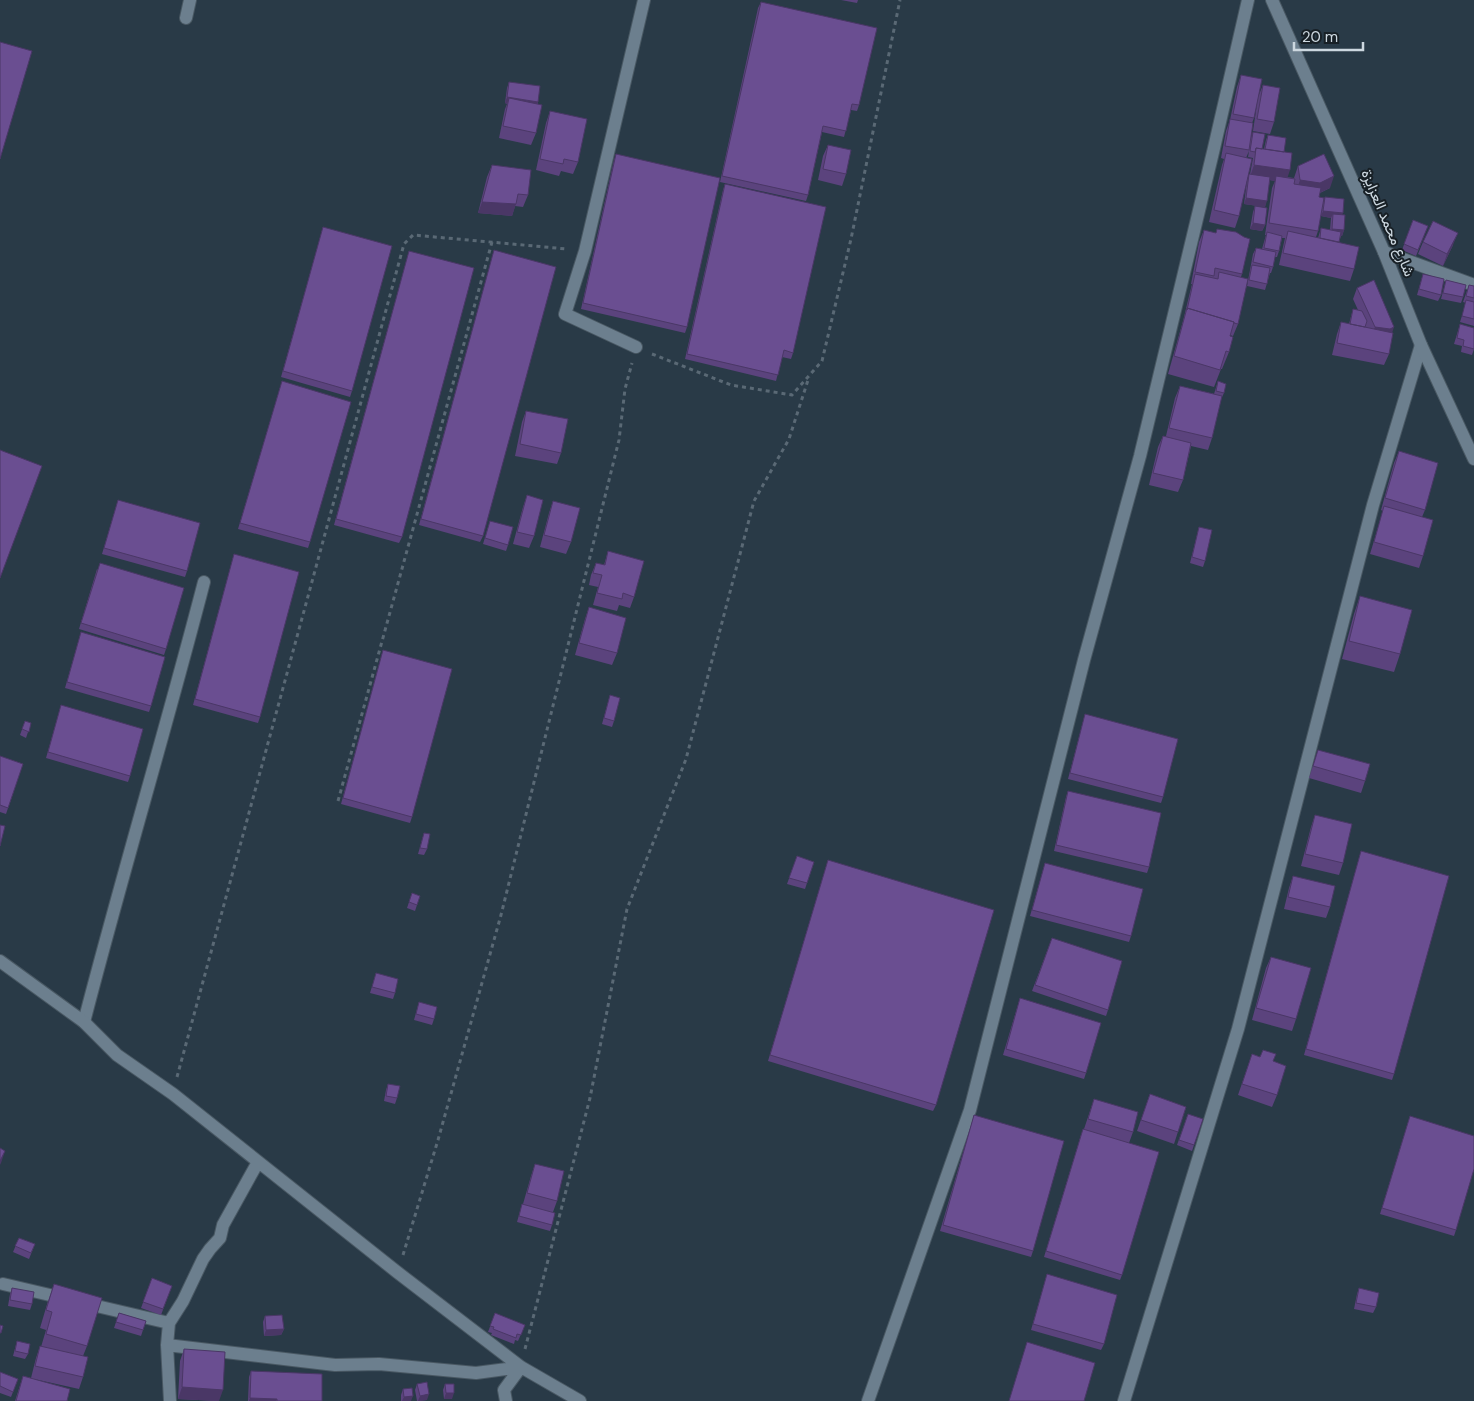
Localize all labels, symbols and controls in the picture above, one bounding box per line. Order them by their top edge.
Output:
scale bar [1294,20,1363,52]
text: 20 m [1302,27,1338,47]
street label: شارع محمد العزايزة [1356,166,1420,280]

